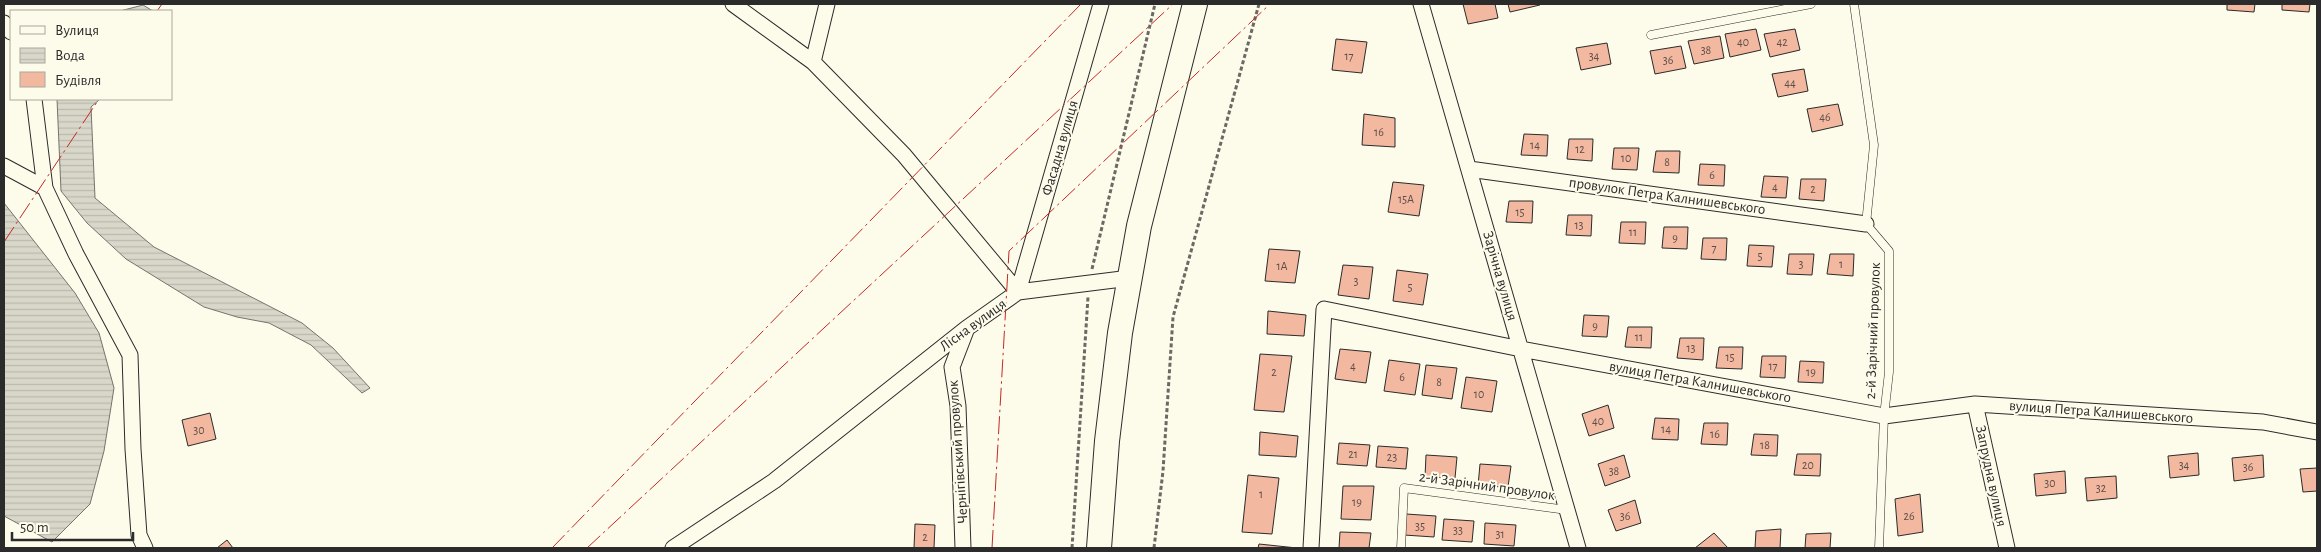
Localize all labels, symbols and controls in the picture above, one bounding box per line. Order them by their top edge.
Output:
legend [10,10,172,100]
text: Вулиця [55,23,99,38]
house number: 40 [1737,36,1749,48]
house number: 42 [1776,36,1788,48]
house number: 38 [1701,44,1712,56]
text: Вода [55,48,85,63]
house number: 17 [1344,50,1354,62]
house number: 34 [1589,50,1600,62]
house number: 36 [1663,54,1674,66]
text: Будівля [55,73,101,88]
house number: 44 [1784,77,1796,89]
street label: Фасадна вулиця [1039,99,1081,197]
house number: 46 [1819,111,1831,123]
house number: 16 [1374,126,1384,138]
house number: 14 [1530,139,1540,151]
house number: 12 [1575,143,1585,155]
house number: 10 [1621,152,1631,164]
house number: 8 [1664,156,1670,168]
house number: 6 [1709,169,1715,181]
street label: провулок Петра Калнишевського [1568,175,1766,217]
house number: 4 [1772,181,1778,193]
house number: 2 [1810,183,1816,195]
house number: 15А [1398,193,1414,205]
house number: 15 [1515,206,1525,218]
house number: 13 [1574,219,1584,231]
house number: 11 [1629,226,1637,238]
street label: Зарічна вулиця [1480,230,1520,322]
house number: 9 [1672,232,1678,244]
house number: 7 [1711,242,1717,254]
house number: 5 [1757,250,1763,262]
house number: 3 [1799,258,1804,270]
house number: 1 [1839,258,1843,270]
house number: 1А [1276,260,1288,272]
street label: 2-й Зарічний провулок [1863,262,1883,400]
house number: 3 [1354,275,1359,287]
house number: 5 [1407,281,1413,293]
street label: Лісна вулиця [937,296,1009,354]
house number: 9 [1592,320,1598,332]
house number: 11 [1635,331,1643,343]
house number: 13 [1686,342,1696,354]
house number: 15 [1725,351,1735,363]
street label: вулиця Петра Калнишевського [1608,359,1792,405]
house number: 4 [1350,360,1356,372]
house number: 17 [1768,360,1778,372]
house number: 2 [1271,366,1277,378]
house number: 19 [1806,366,1816,378]
house number: 6 [1399,371,1405,383]
house number: 8 [1436,376,1442,388]
street label: Чернігівський провулок [945,380,970,524]
house number: 10 [1474,388,1484,400]
street label: вулиця Петра Калнишевського [2008,398,2194,426]
house number: 40 [1592,415,1604,427]
house number: 14 [1661,423,1671,435]
house number: 30 [193,424,205,436]
street label: Запрудна вулиця [1973,424,2009,528]
house number: 16 [1710,428,1720,440]
house number: 18 [1760,439,1770,451]
house number: 21 [1348,448,1358,460]
house number: 23 [1387,451,1397,463]
house number: 20 [1802,459,1814,471]
house number: 34 [2179,459,2190,471]
house number: 36 [2243,461,2254,473]
house number: 38 [1609,465,1620,477]
street label: 2-й Зарічний провулок [1418,469,1556,503]
house number: 30 [2044,477,2056,489]
house number: 32 [2096,482,2107,494]
house number: 1 [1259,488,1263,500]
house number: 19 [1352,496,1362,508]
scale bar [12,510,134,542]
house number: 36 [1620,510,1631,522]
house number: 26 [1903,510,1915,522]
text: 50 m [20,520,49,535]
house number: 35 [1415,520,1425,532]
house number: 33 [1453,524,1463,536]
house number: 31 [1495,528,1505,540]
house number: 2 [922,531,928,543]

